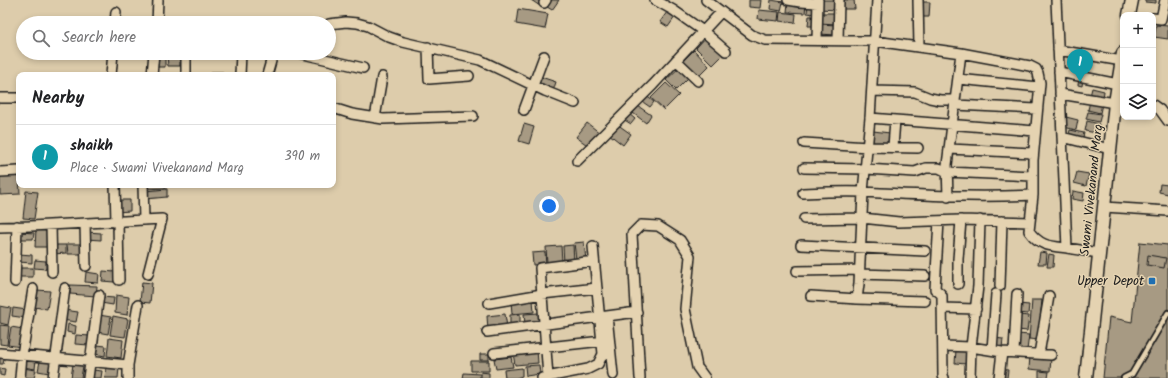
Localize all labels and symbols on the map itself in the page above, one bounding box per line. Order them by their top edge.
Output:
pin: 1 [1067,49,1093,82]
street label: Swami Vivekanand Marg [1075,123,1109,257]
your location [539,196,559,216]
place label: Upper Depot [1077,271,1145,292]
marker: Upper Depot [1147,276,1157,286]

